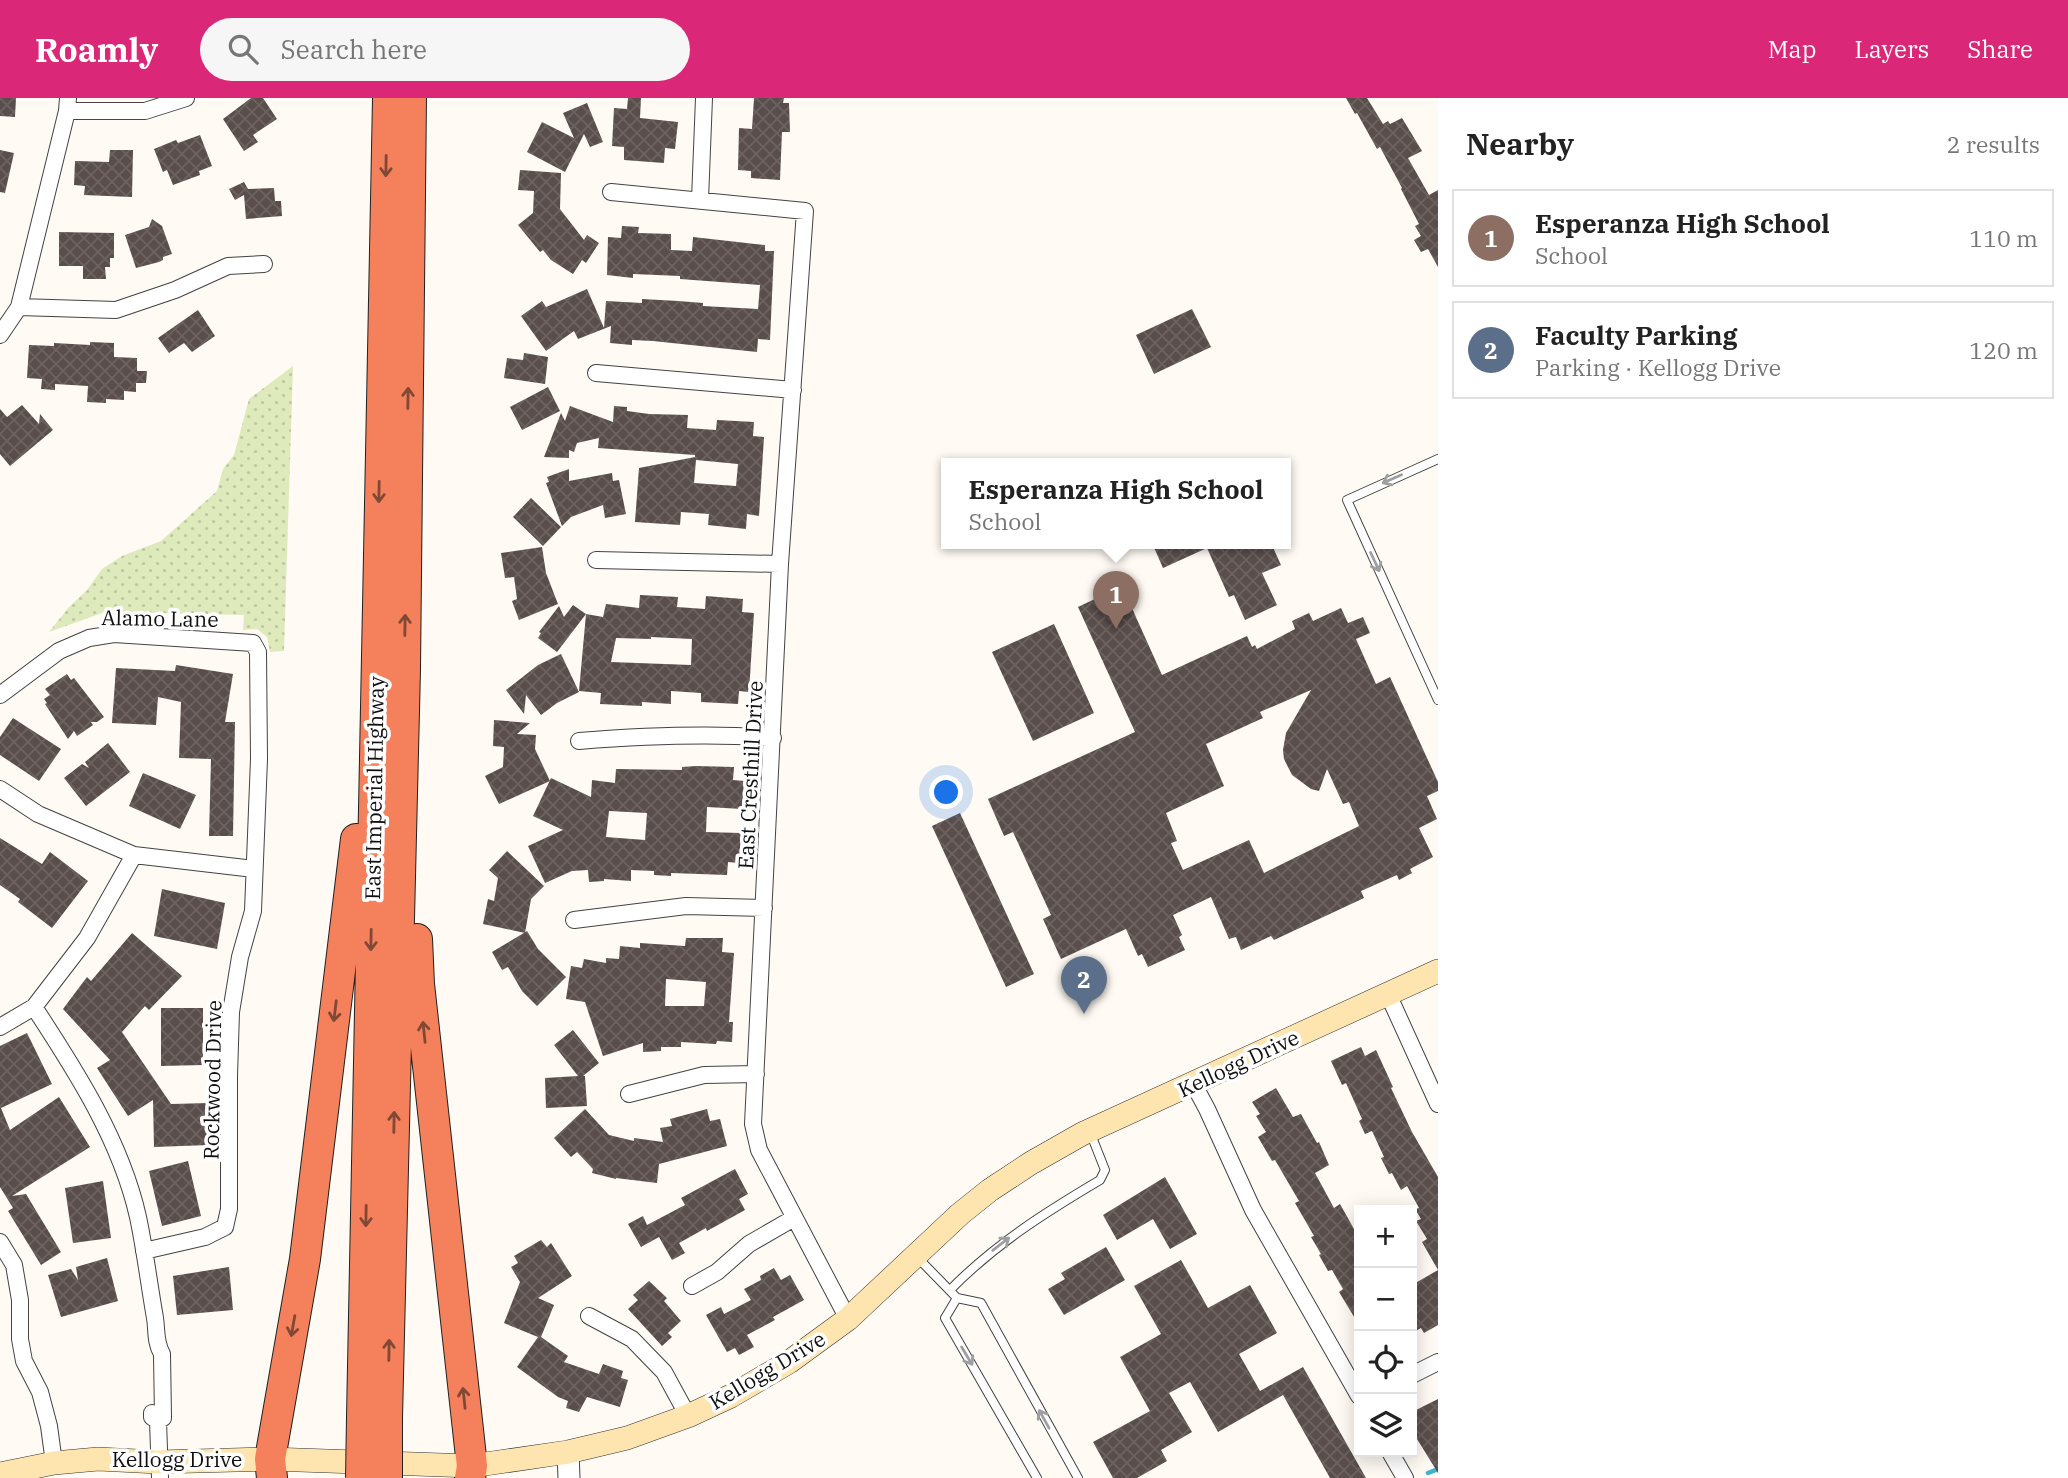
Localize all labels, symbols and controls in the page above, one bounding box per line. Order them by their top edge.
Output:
search box [200,18,690,81]
text: Roamly [35,28,158,71]
icon: search [224,30,262,68]
text: Search here [280,32,427,66]
text: Map [1768,33,1816,65]
text: Layers [1854,33,1929,65]
text: Share [1967,33,2033,65]
text: Nearby [1466,124,1574,163]
text: 2 results [1947,129,2040,159]
one-way arrow [379,154,393,177]
text: Esperanza High School [1535,206,1830,240]
text: 1 [1484,223,1498,253]
text: 110 m [1969,223,2038,253]
text: School [1535,240,1608,270]
text: Faculty Parking [1535,318,1738,352]
text: 2 [1484,335,1498,365]
text: 120 m [1969,335,2038,365]
text: Parking · Kellogg Drive [1535,352,1781,382]
one-way arrow [401,387,415,410]
popup [941,458,1291,549]
text: Esperanza High School [969,472,1263,506]
one-way arrow [1382,473,1403,486]
one-way arrow [373,480,386,503]
text: School [969,506,1041,536]
one-way arrow [1369,551,1382,572]
pin: 1 [1093,571,1139,629]
street label: Alamo Lane [101,603,219,633]
one-way arrow [398,614,412,637]
street label: East Imperial Highway [358,675,390,900]
street label: East Cresthill Drive [731,680,769,870]
your location [929,775,963,809]
one-way arrow [364,928,378,951]
pin: 2 [1061,956,1107,1014]
one-way arrow [329,999,342,1022]
street label: Rockwood Drive [197,1000,227,1160]
one-way arrow [417,1022,430,1044]
street label: Kellogg Drive [1173,1023,1303,1103]
one-way arrow [388,1111,401,1134]
one-way arrow [359,1205,373,1228]
map controls [1354,1205,1417,1457]
button: + [1354,1205,1417,1268]
one-way arrow [991,1236,1009,1252]
button: − [1354,1268,1417,1331]
one-way arrow [286,1314,299,1337]
street label: Kellogg Drive [704,1324,830,1416]
button: locate [1354,1331,1417,1394]
one-way arrow [382,1338,396,1361]
one-way arrow [961,1345,975,1365]
one-way arrow [458,1387,471,1410]
button: layers [1354,1394,1417,1457]
one-way arrow [1037,1409,1051,1429]
street label: Kellogg Drive [112,1445,242,1473]

